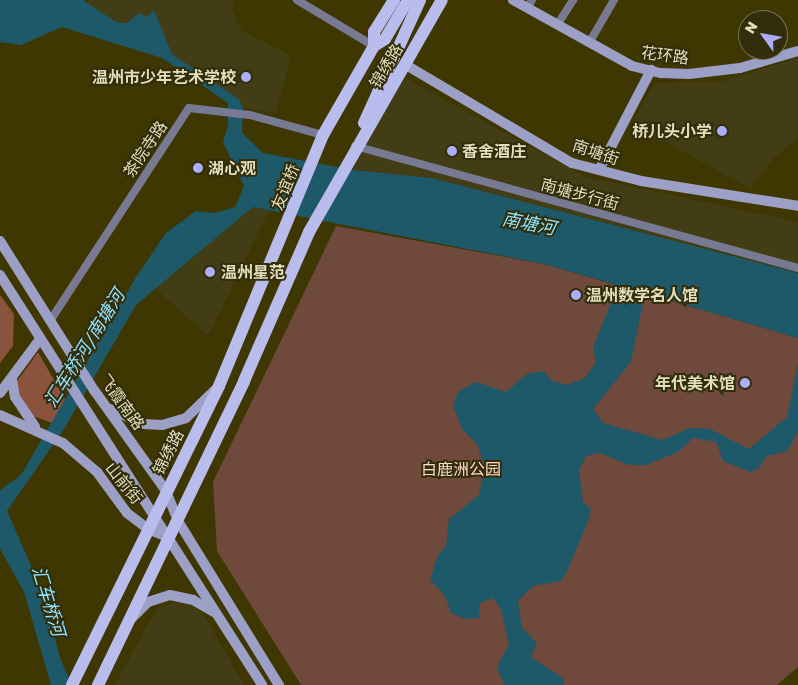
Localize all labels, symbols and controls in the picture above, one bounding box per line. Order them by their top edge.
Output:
north arrow [738,10,788,60]
text: N [741,18,761,36]
street label: 锦绣路 [365,40,407,92]
street label: 花环路 [640,43,690,67]
place label: 温州市少年艺术学校 [92,67,236,87]
marker: 温州市少年艺术学校 [240,71,252,83]
street label: 茶院寺路 [119,117,171,181]
place label: 桥儿头小学 [632,121,712,141]
marker: 桥儿头小学 [716,125,728,137]
street label: 南塘街 [570,135,622,169]
place label: 香舍酒庄 [462,141,526,161]
marker: 香舍酒庄 [446,145,458,157]
place label: 湖心观 [208,158,256,178]
street label: 友谊桥 [267,161,303,213]
marker: 湖心观 [192,162,204,174]
street label: 南塘步行街 [539,174,621,214]
water label: 南塘河 [500,207,558,239]
place label: 温州星范 [221,262,285,282]
marker: 温州星范 [203,265,217,279]
water label: 汇车桥河/南塘河 [39,285,129,411]
place label: 温州数学名人馆 [586,285,698,305]
marker: 温州数学名人馆 [570,289,582,301]
street label: 飞霞南路 [95,370,149,434]
place label: 年代美术馆 [655,373,735,393]
marker: 年代美术馆 [739,377,751,389]
street label: 锦绣路 [149,426,187,478]
street label: 山前街 [101,458,147,508]
park label: 白鹿洲公园 [421,459,501,479]
water label: 汇车桥河 [28,563,70,639]

